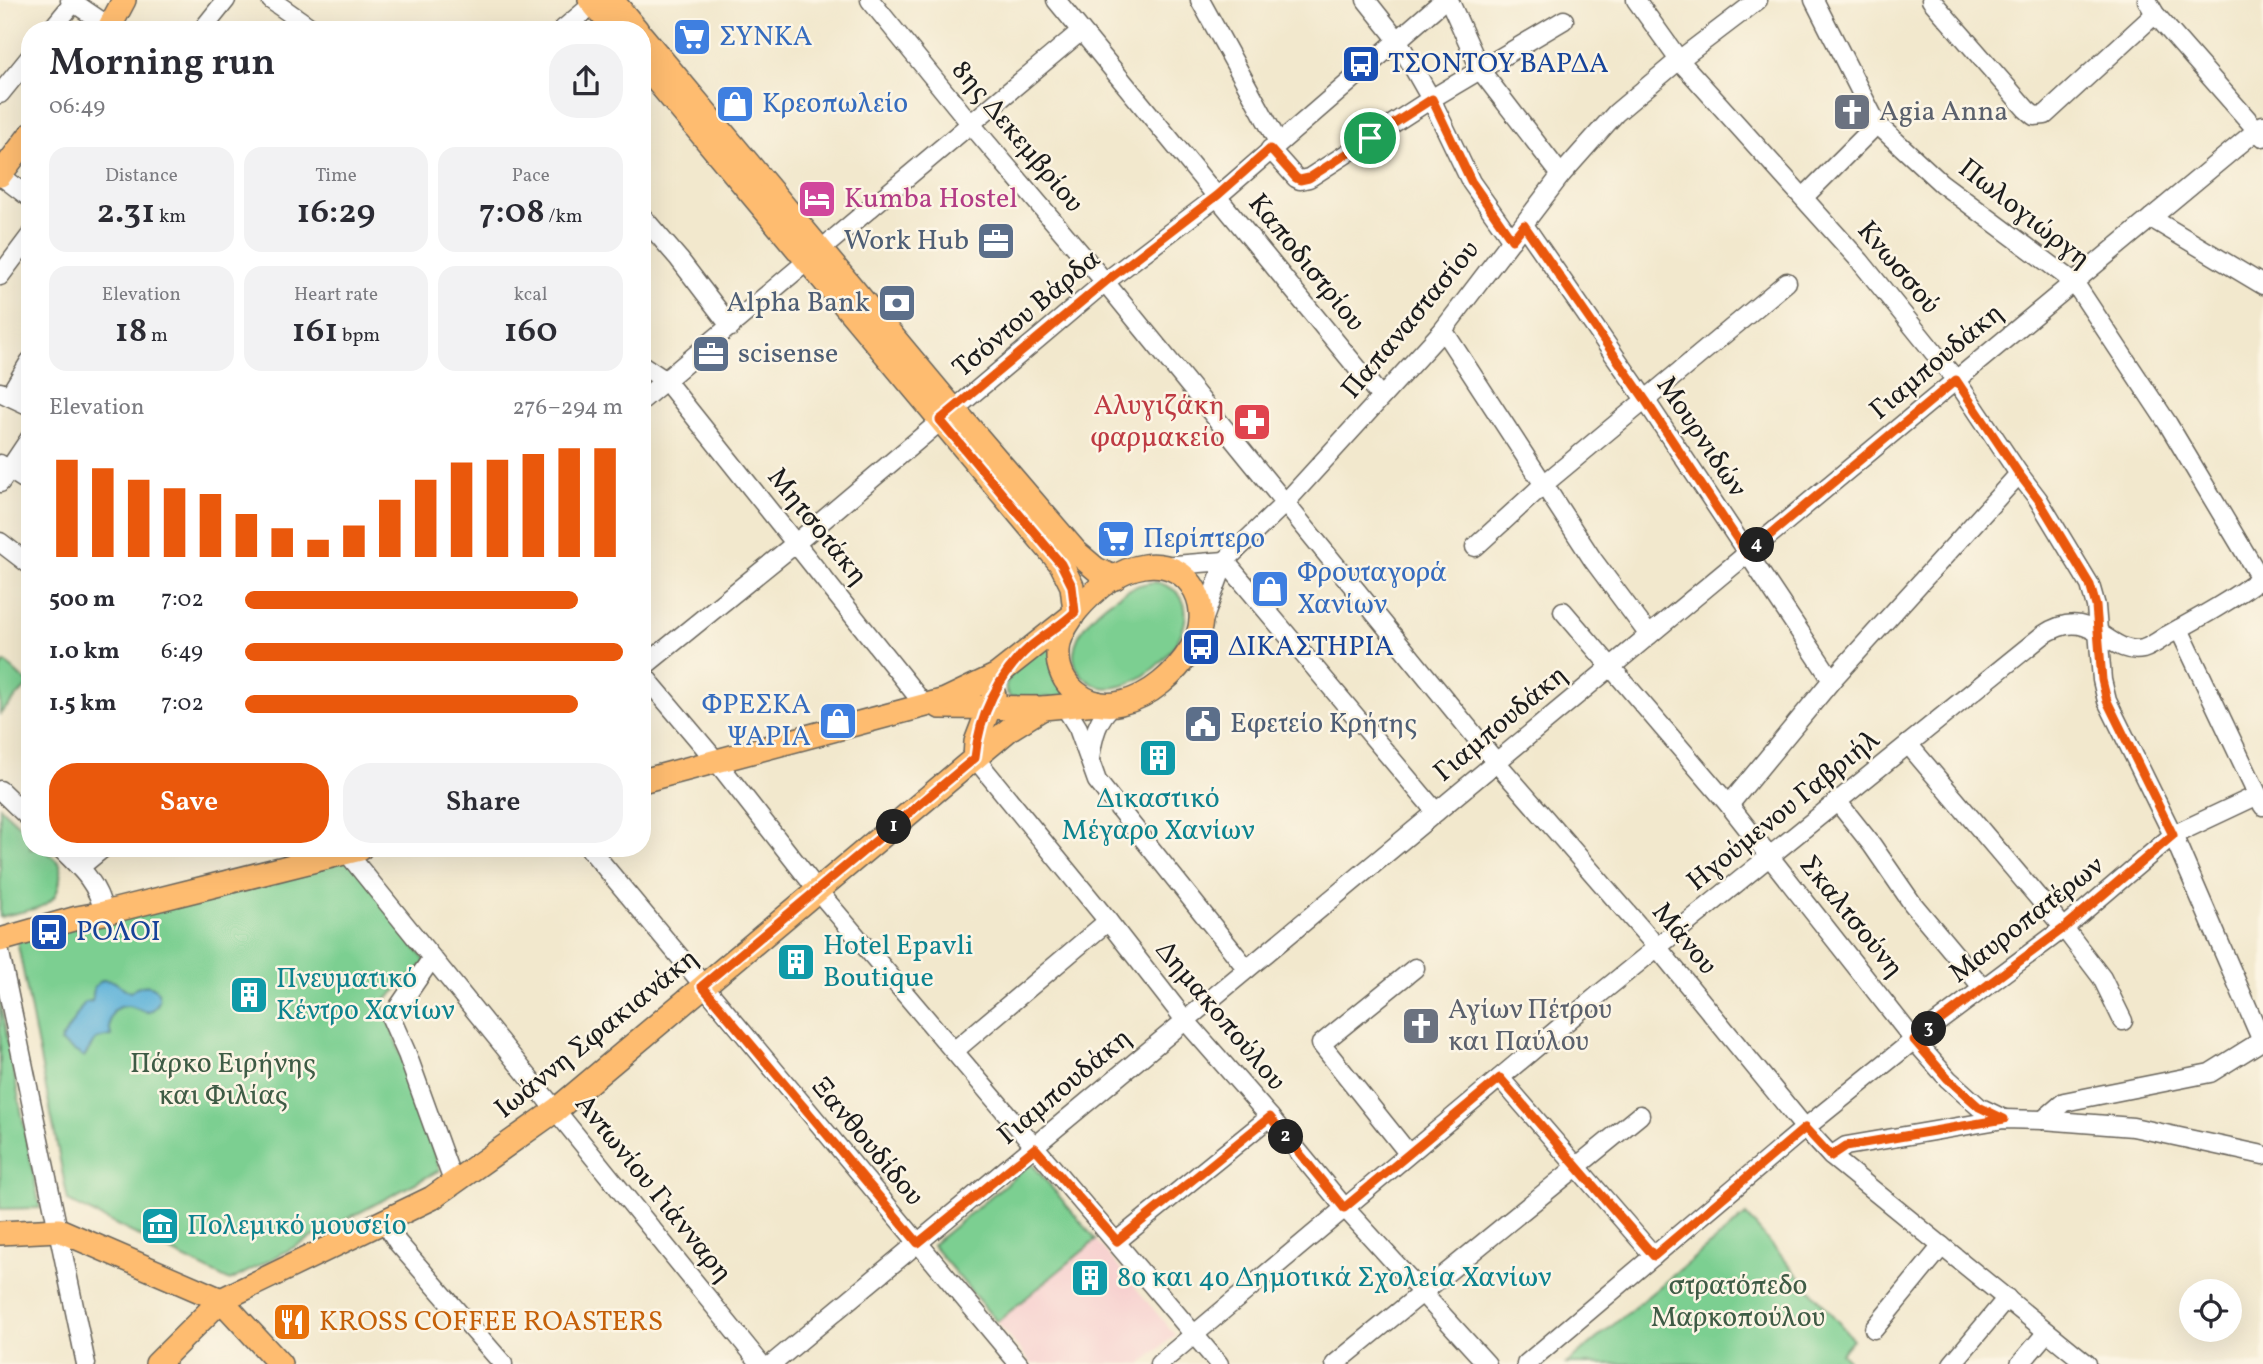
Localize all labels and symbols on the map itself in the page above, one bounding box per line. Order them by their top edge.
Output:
supermarket icon: ΣΥΝΚΑ [671,16,713,58]
place label: ΣΥΝΚΑ [719,18,813,57]
bus stop icon: ΤΣΟΝΤΟΥ ΒΑΡΔΑ [1340,43,1382,85]
place label: ΤΣΟΝΤΟΥ ΒΑΡΔΑ [1388,45,1609,84]
street label: 8ης Δεκεμβρίου [942,52,1092,222]
shop icon: Κρεοπωλείο [714,83,756,125]
place label: Κρεοπωλείο [762,85,908,124]
church icon: Agia Anna [1831,91,1873,133]
place label: Agia Anna [1879,93,2008,132]
pin [1340,108,1400,168]
street label: Πωλογιώργη [1950,150,2098,278]
hotel icon: Kumba Hostel [796,178,838,220]
place label: Kumba Hostel [844,180,1018,219]
street label: Καποδιστρίου [1238,186,1374,340]
street label: Κνωσσού [1847,213,1949,323]
office icon: Work Hub [975,220,1017,262]
place label: Work Hub [843,222,969,261]
street label: Παπαναστασίου [1333,232,1489,408]
street label: Τσόντου Βάρδα [945,240,1110,388]
bank icon: Alpha Bank [876,282,918,324]
place label: Alpha Bank [727,284,870,323]
street label: Γιαμπουδάκη [1862,294,2012,430]
office icon: scisense [690,333,732,375]
place label: scisense [738,335,838,374]
street label: Μουρνιδών [1646,369,1756,506]
place label: Αλυγιζάκη φαρμακείο [1090,387,1225,458]
pharmacy icon: Αλυγιζάκη φαρμακείο [1231,401,1273,443]
street label: Μητσοτάκη [757,460,877,594]
supermarket icon: Περίπτερο [1095,518,1137,560]
place label: Περίπτερο [1143,520,1265,559]
pin: 4 [1740,528,1774,562]
place label: Φρουταγορά Χανίων [1297,554,1447,625]
shop icon: Φρουταγορά Χανίων [1249,568,1291,610]
bus stop icon: ΔΙΚΑΣΤΗΡΙΑ [1180,626,1222,668]
place label: ΔΙΚΑΣΤΗΡΙΑ [1228,628,1394,667]
street label: Γιαμπουδάκη [1426,656,1576,792]
place label: ΦΡΕΣΚΑ ΨΑΡΙΑ [701,686,811,757]
shop icon: ΦΡΕΣΚΑ ΨΑΡΙΑ [817,700,859,742]
public building icon: Εφετείο Κρήτης [1182,703,1224,745]
place label: Εφετείο Κρήτης [1230,705,1417,744]
street label: Ηγούμενου Γαβριήλ [1679,721,1889,901]
building icon: Δικαστικό Μέγαρο Χανίων [1137,737,1179,779]
place label: Δικαστικό Μέγαρο Χανίων [1062,780,1255,851]
pin: 1 [876,810,912,844]
street label: Σκαλτσούνη [1789,847,1913,987]
street label: Μαυροπατέρων [1941,847,2113,993]
street label: Μάνου [1642,894,1726,984]
bus stop icon: ΡΟΛΟΙ [28,911,70,953]
place label: ΡΟΛΟΙ [76,913,161,952]
place label: Hotel Epavli Boutique [823,927,973,998]
street label: Δημακοπούλου [1146,933,1294,1099]
street label: Ιωάννη Σφακιανάκη [487,940,707,1128]
building icon: Hotel Epavli Boutique [775,941,817,983]
place label: Πνευματικό Κέντρο Χανίων [276,960,455,1031]
building icon: Πνευματικό Κέντρο Χανίων [228,974,270,1016]
place label: Αγίων Πέτρου και Παύλου [1448,991,1612,1062]
church icon: Αγίων Πέτρου και Παύλου [1400,1005,1442,1047]
pin: 3 [1912,1012,1946,1046]
street label: Γιαμπουδάκη [990,1019,1140,1155]
park label: Πάρκο Ειρήνης και Φιλίας [130,1045,316,1116]
street label: Ξανθουδίδου [801,1069,933,1215]
street label: Αντωνίου Γιάνναρη [565,1087,741,1291]
pin: 2 [1268,1120,1304,1154]
museum icon: Πολεμικό μουσείο [139,1205,181,1247]
place label: Πολεμικό μουσείο [187,1207,407,1246]
building icon: 8ο και 4ο Δημοτικά Σχολεία Χανίων [1069,1257,1111,1299]
place label: 8ο και 4ο Δημοτικά Σχολεία Χανίων [1117,1259,1552,1298]
park label: στρατόπεδο Μαρκοπούλου [1651,1267,1825,1338]
restaurant icon: KROSS COFFEE ROASTERS [271,1301,313,1343]
place label: KROSS COFFEE ROASTERS [319,1303,663,1342]

